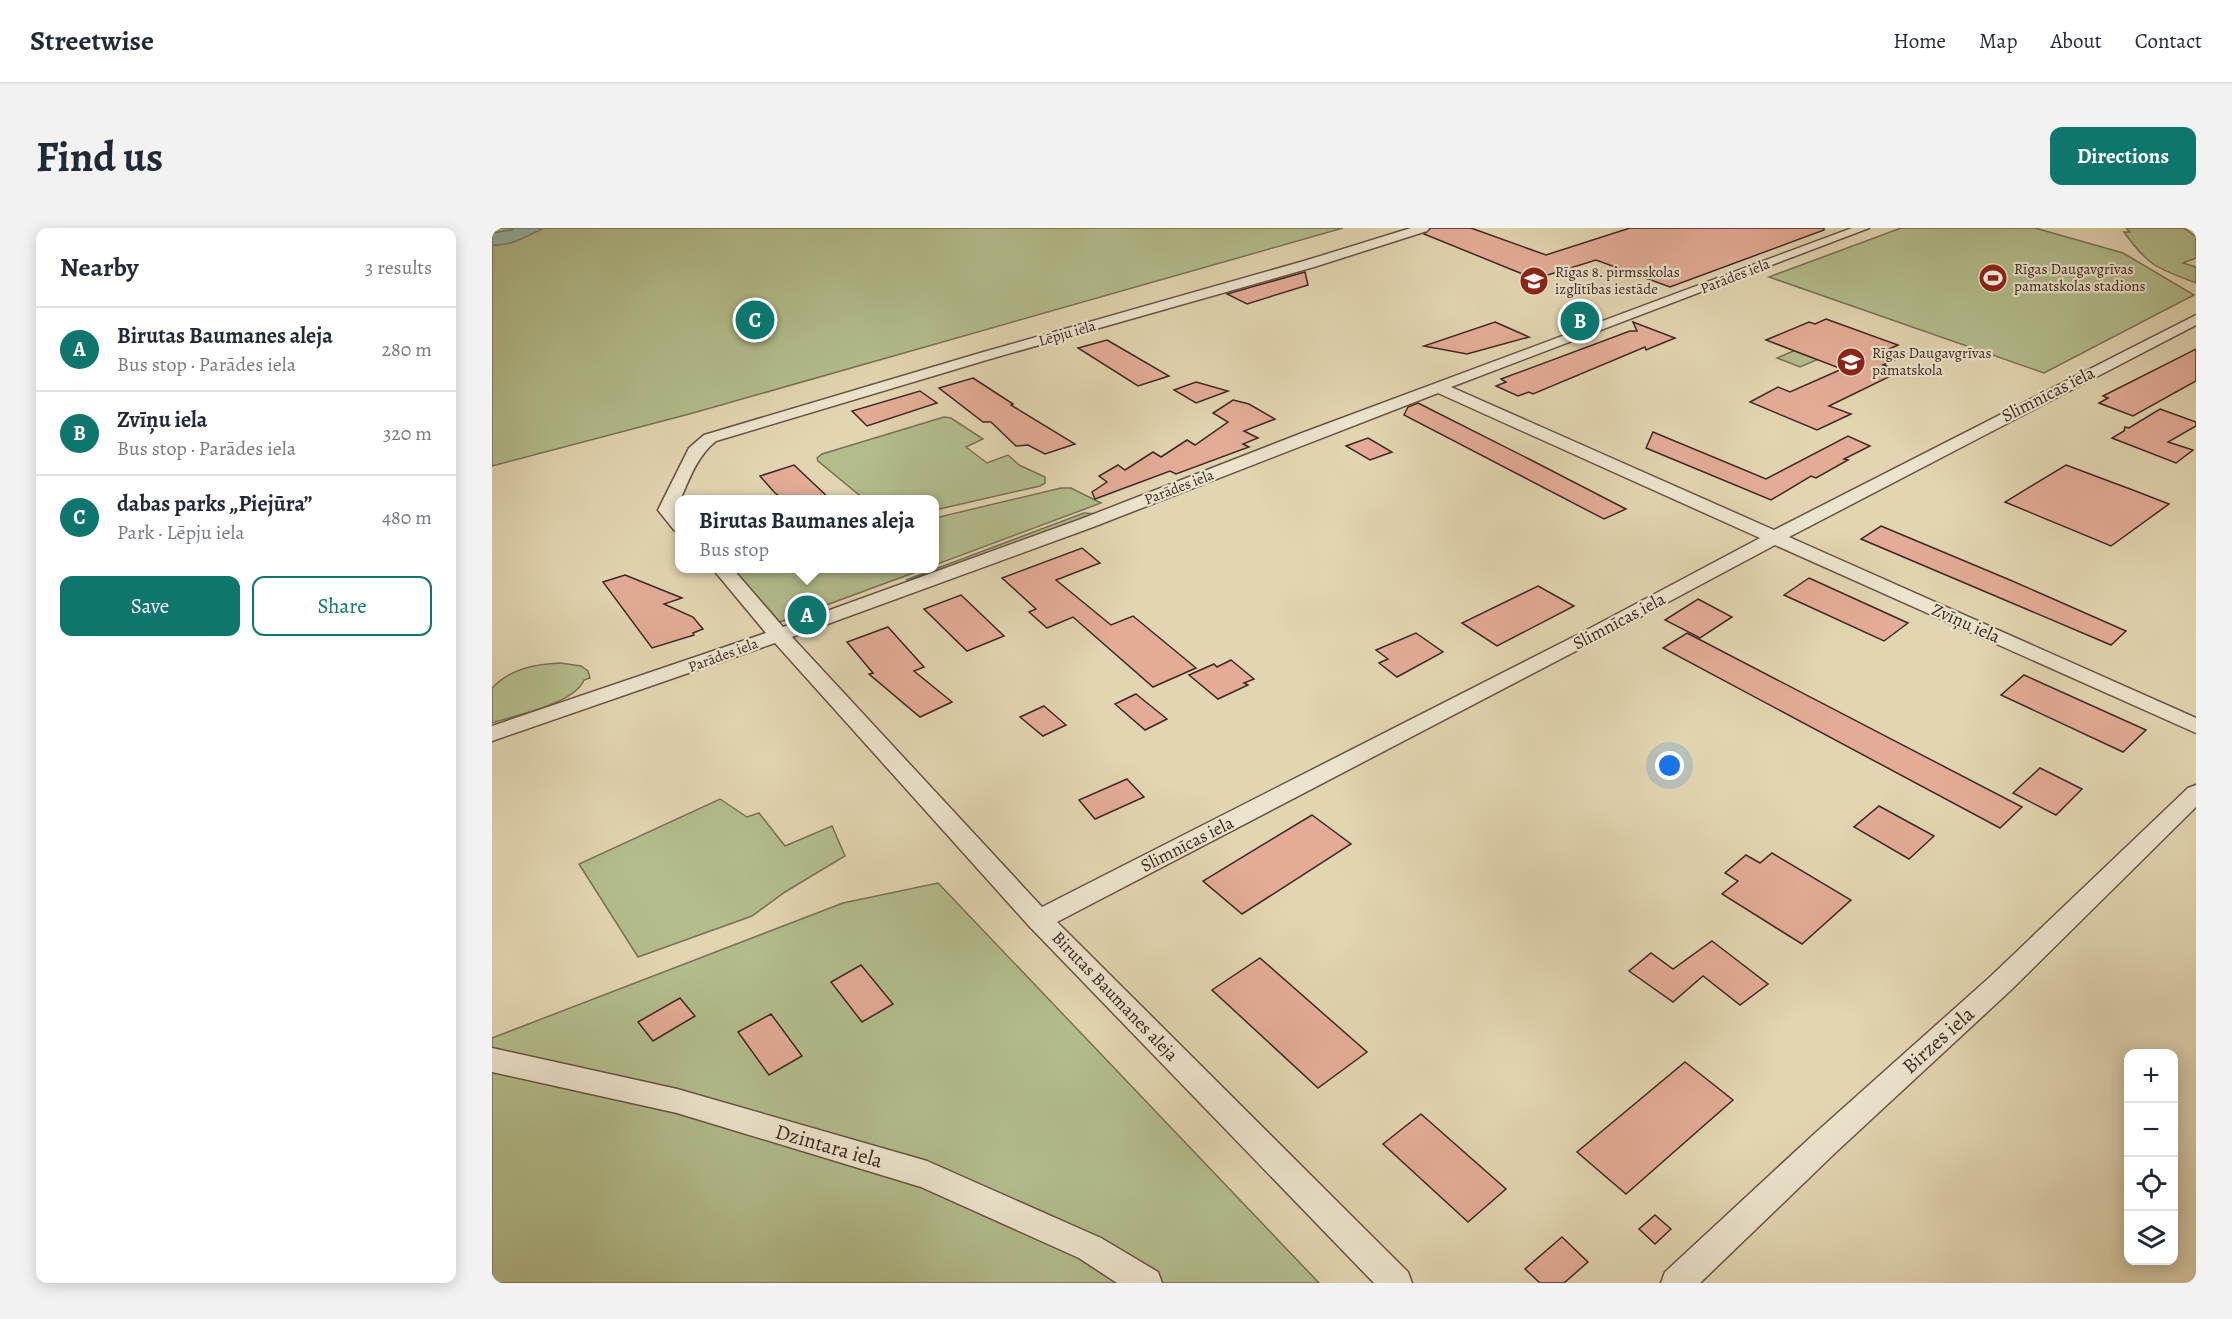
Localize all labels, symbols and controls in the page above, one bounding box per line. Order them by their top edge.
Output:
text: Streetwise [30,22,154,60]
text: Home [1893,27,1946,55]
text: Map [1979,27,2017,55]
text: About [2050,27,2102,55]
text: Contact [2135,27,2202,55]
button: Directions [2050,127,2196,185]
text: Find us [36,128,163,185]
text: Nearby [60,250,139,285]
text: 3 results [365,254,432,281]
street label: Parādes iela [1697,254,1773,298]
place label: Rīgas Daugavgrīvas pamatskolas stadions [2014,259,2146,296]
place label: Rīgas 8. pirmsskolas izglītības iestāde [1555,262,1680,299]
sports icon: Rīgas Daugavgrīvas pamatskolas stadions [1977,262,2009,294]
school or university icon: Rīgas 8. pirmsskolas izglītības iestāde [1518,265,1550,297]
pin: C [736,298,774,343]
pin: B [1560,298,1600,344]
street label: Lēpju iela [1036,315,1098,351]
text: Birutas Baumanes aleja [117,321,333,351]
text: A [73,336,86,363]
text: 280 m [382,336,432,363]
place label: Rīgas Daugavgrīvas pamatskola [1872,343,1992,380]
school or university icon: Rīgas Daugavgrīvas pamatskola [1835,346,1867,378]
text: Bus stop · Parādes iela [117,351,296,378]
street label: Slimnīcas iela [1997,360,2099,428]
text: Zvīņu iela [117,405,207,435]
text: B [73,420,86,447]
text: 320 m [383,420,432,447]
text: Bus stop · Parādes iela [117,435,296,462]
street label: Parādes iela [1141,465,1217,509]
text: dabas parks „Piejūra” [117,489,313,519]
popup [675,495,939,573]
text: C [73,504,86,531]
text: 480 m [382,504,432,531]
text: Birutas Baumanes aleja [699,506,915,536]
text: Park · Lēpju iela [117,519,245,546]
text: Bus stop [699,536,769,563]
button: Save [60,576,240,636]
button: Share [252,576,432,636]
street label: Slimnīcas iela [1569,586,1670,655]
pin: A [788,592,826,638]
street label: Zvīņu iela [1928,597,2004,649]
street label: Parādes iela [685,633,761,677]
your location [1655,751,1684,780]
street label: Slimnīcas iela [1136,810,1238,878]
street label: Birutas Baumanes aleja [1047,926,1184,1067]
street label: Birzes iela [1896,1000,1980,1080]
map controls [2124,1049,2178,1265]
button: + [2124,1049,2178,1103]
button: − [2124,1103,2178,1157]
street label: Dzintara iela [772,1117,886,1175]
button: locate [2124,1157,2178,1211]
button: layers [2124,1211,2178,1265]

